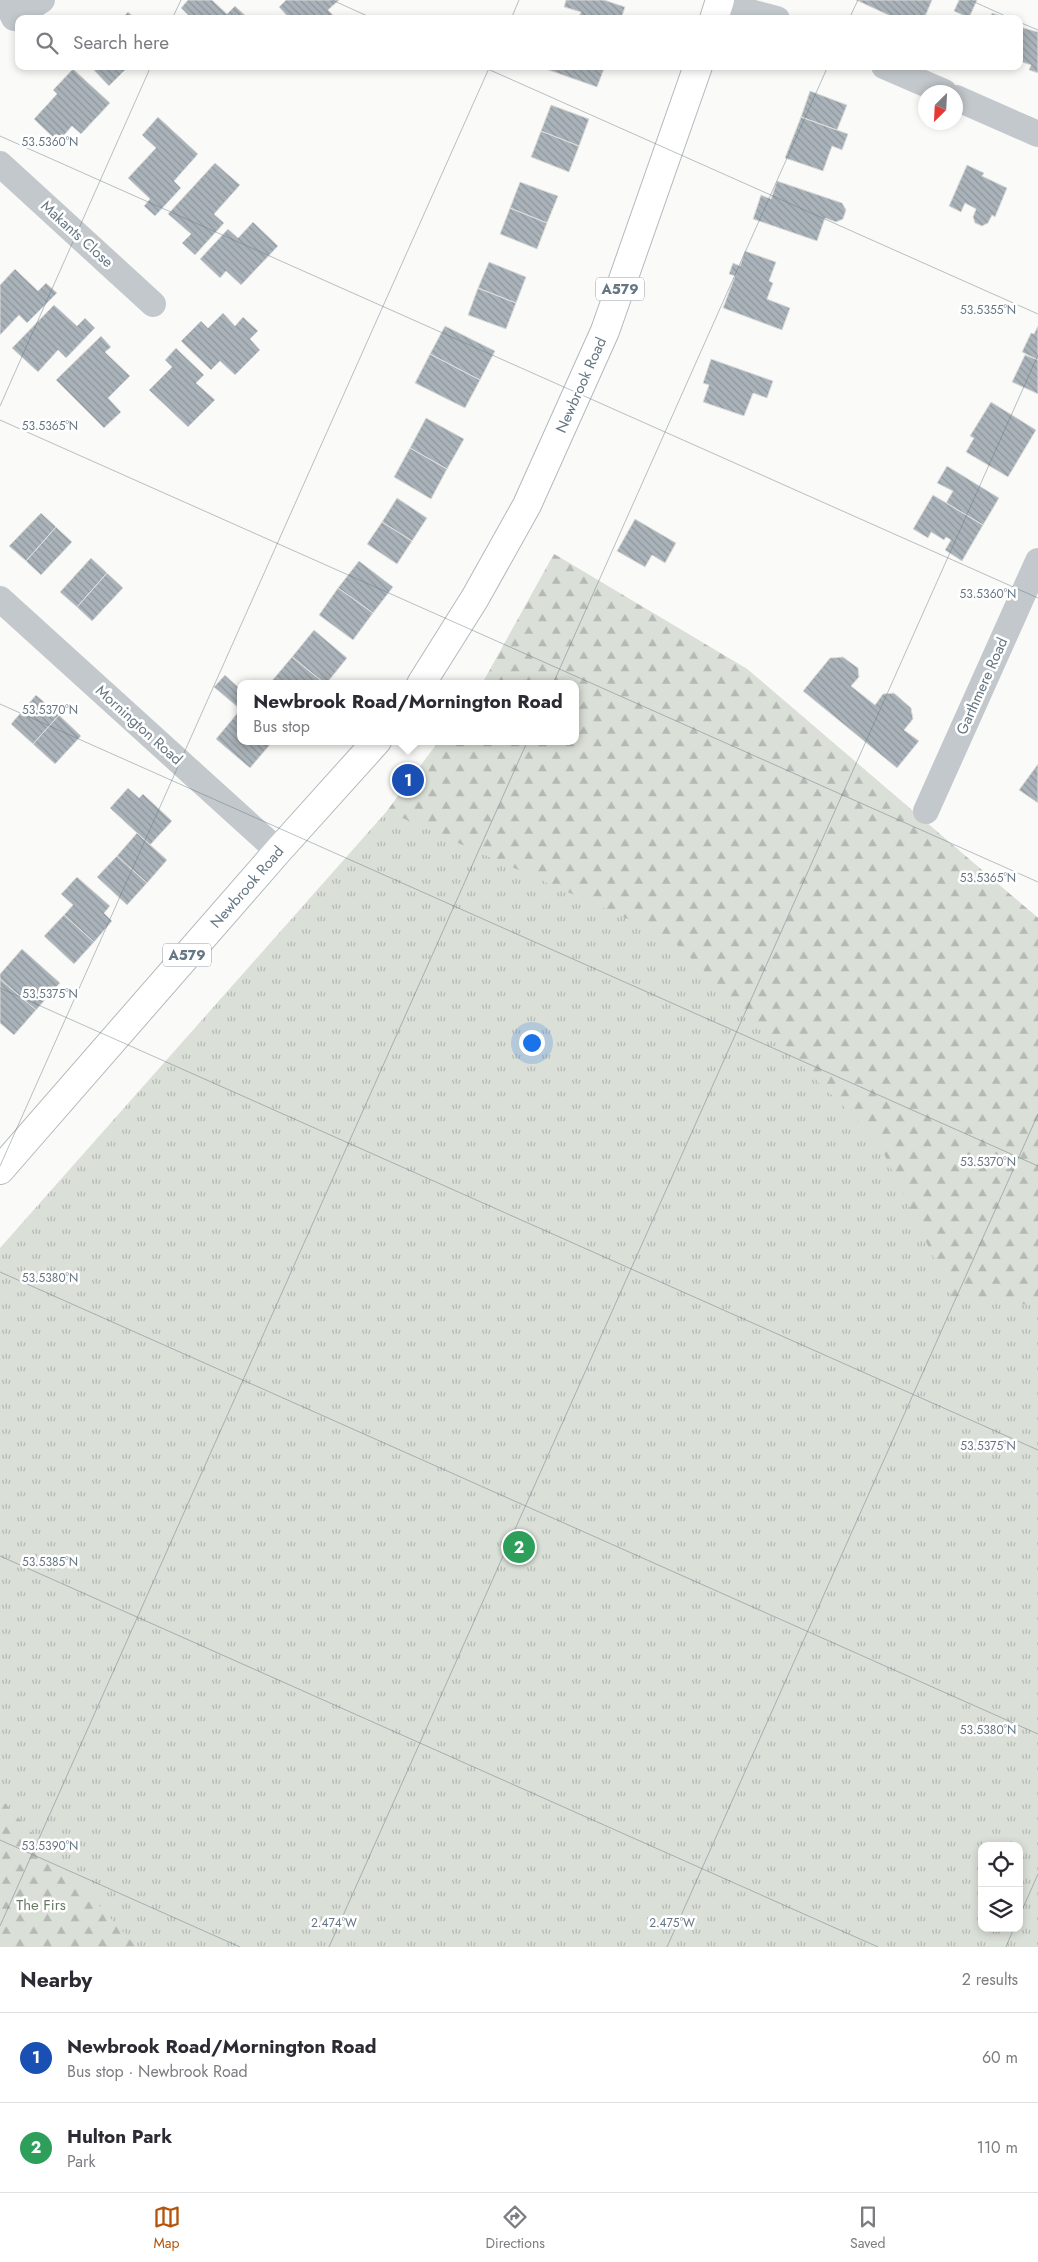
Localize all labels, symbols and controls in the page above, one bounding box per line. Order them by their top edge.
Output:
search box [15,15,1023,70]
icon: search [33,29,61,57]
text: Search here [73,29,169,56]
north arrow [918,85,963,130]
text: 53.5360°N [22,133,78,151]
street label: Makants Close [36,195,118,273]
road number: A579 [596,278,644,300]
text: 53.5355°N [960,301,1016,319]
street label: Newbrook Road [550,334,612,436]
text: 53.5365°N [22,417,78,435]
text: 53.5360°N [960,585,1016,603]
street label: Garthmere Road [951,634,1013,738]
street label: Mornington Road [91,680,187,770]
popup [237,680,579,745]
text: Newbrook Road/Mornington Road [253,688,563,715]
text: 53.5370°N [22,701,78,719]
text: Bus stop [253,715,310,738]
pin: 1 [392,761,424,799]
street label: Newbrook Road [205,841,289,933]
text: 53.5365°N [960,869,1016,887]
road number: A579 [163,944,211,966]
text: 53.5375°N [22,985,78,1003]
your location [519,1030,545,1056]
text: 53.5370°N [960,1153,1016,1171]
text: 53.5380°N [22,1269,78,1287]
text: 53.5375°N [960,1437,1016,1455]
pin: 2 [503,1528,535,1566]
text: 53.5385°N [22,1553,78,1571]
text: 53.5380°N [960,1721,1016,1739]
text: 53.5390°N [22,1837,78,1855]
map controls [978,1842,1023,1932]
button: locate [978,1842,1023,1887]
button: layers [978,1887,1023,1932]
park label: The Firs [16,1894,66,1916]
text: 2.474°W [311,1914,357,1932]
text: 2.475°W [649,1914,695,1932]
text: Nearby [20,1965,92,1995]
text: 2 results [962,1968,1018,1991]
text: Newbrook Road/Mornington Road [67,2033,376,2060]
text: 1 [32,2046,40,2069]
text: 60 m [982,2046,1018,2069]
text: Bus stop · Newbrook Road [67,2060,248,2083]
text: Hulton Park [67,2123,172,2150]
text: 2 [31,2136,41,2159]
text: 110 m [977,2136,1018,2159]
text: Park [67,2150,96,2173]
tab: Map [153,2203,181,2253]
tab: Directions [486,2203,545,2253]
tab: Saved [850,2203,885,2253]

